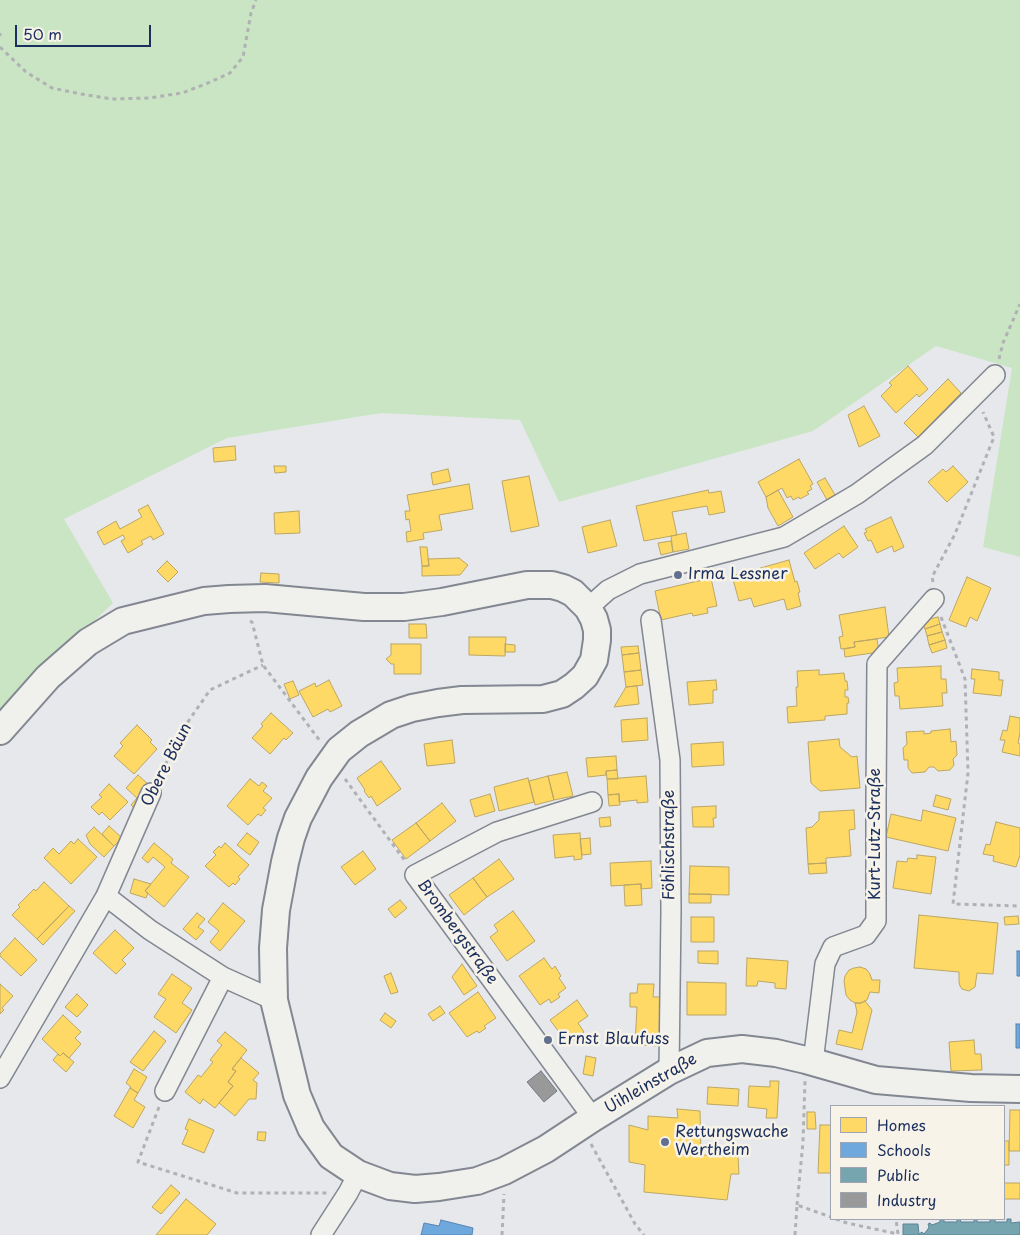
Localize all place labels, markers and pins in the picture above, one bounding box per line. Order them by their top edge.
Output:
place label: Irma Lessner [688,565,788,585]
marker: Irma Lessner [672,569,684,581]
place label: Ernst Blaufuss [558,1030,669,1050]
marker: Ernst Blaufuss [542,1034,554,1046]
place label: Rettungswache Wertheim [675,1123,789,1161]
marker: Rettungswache Wertheim [659,1136,671,1148]

